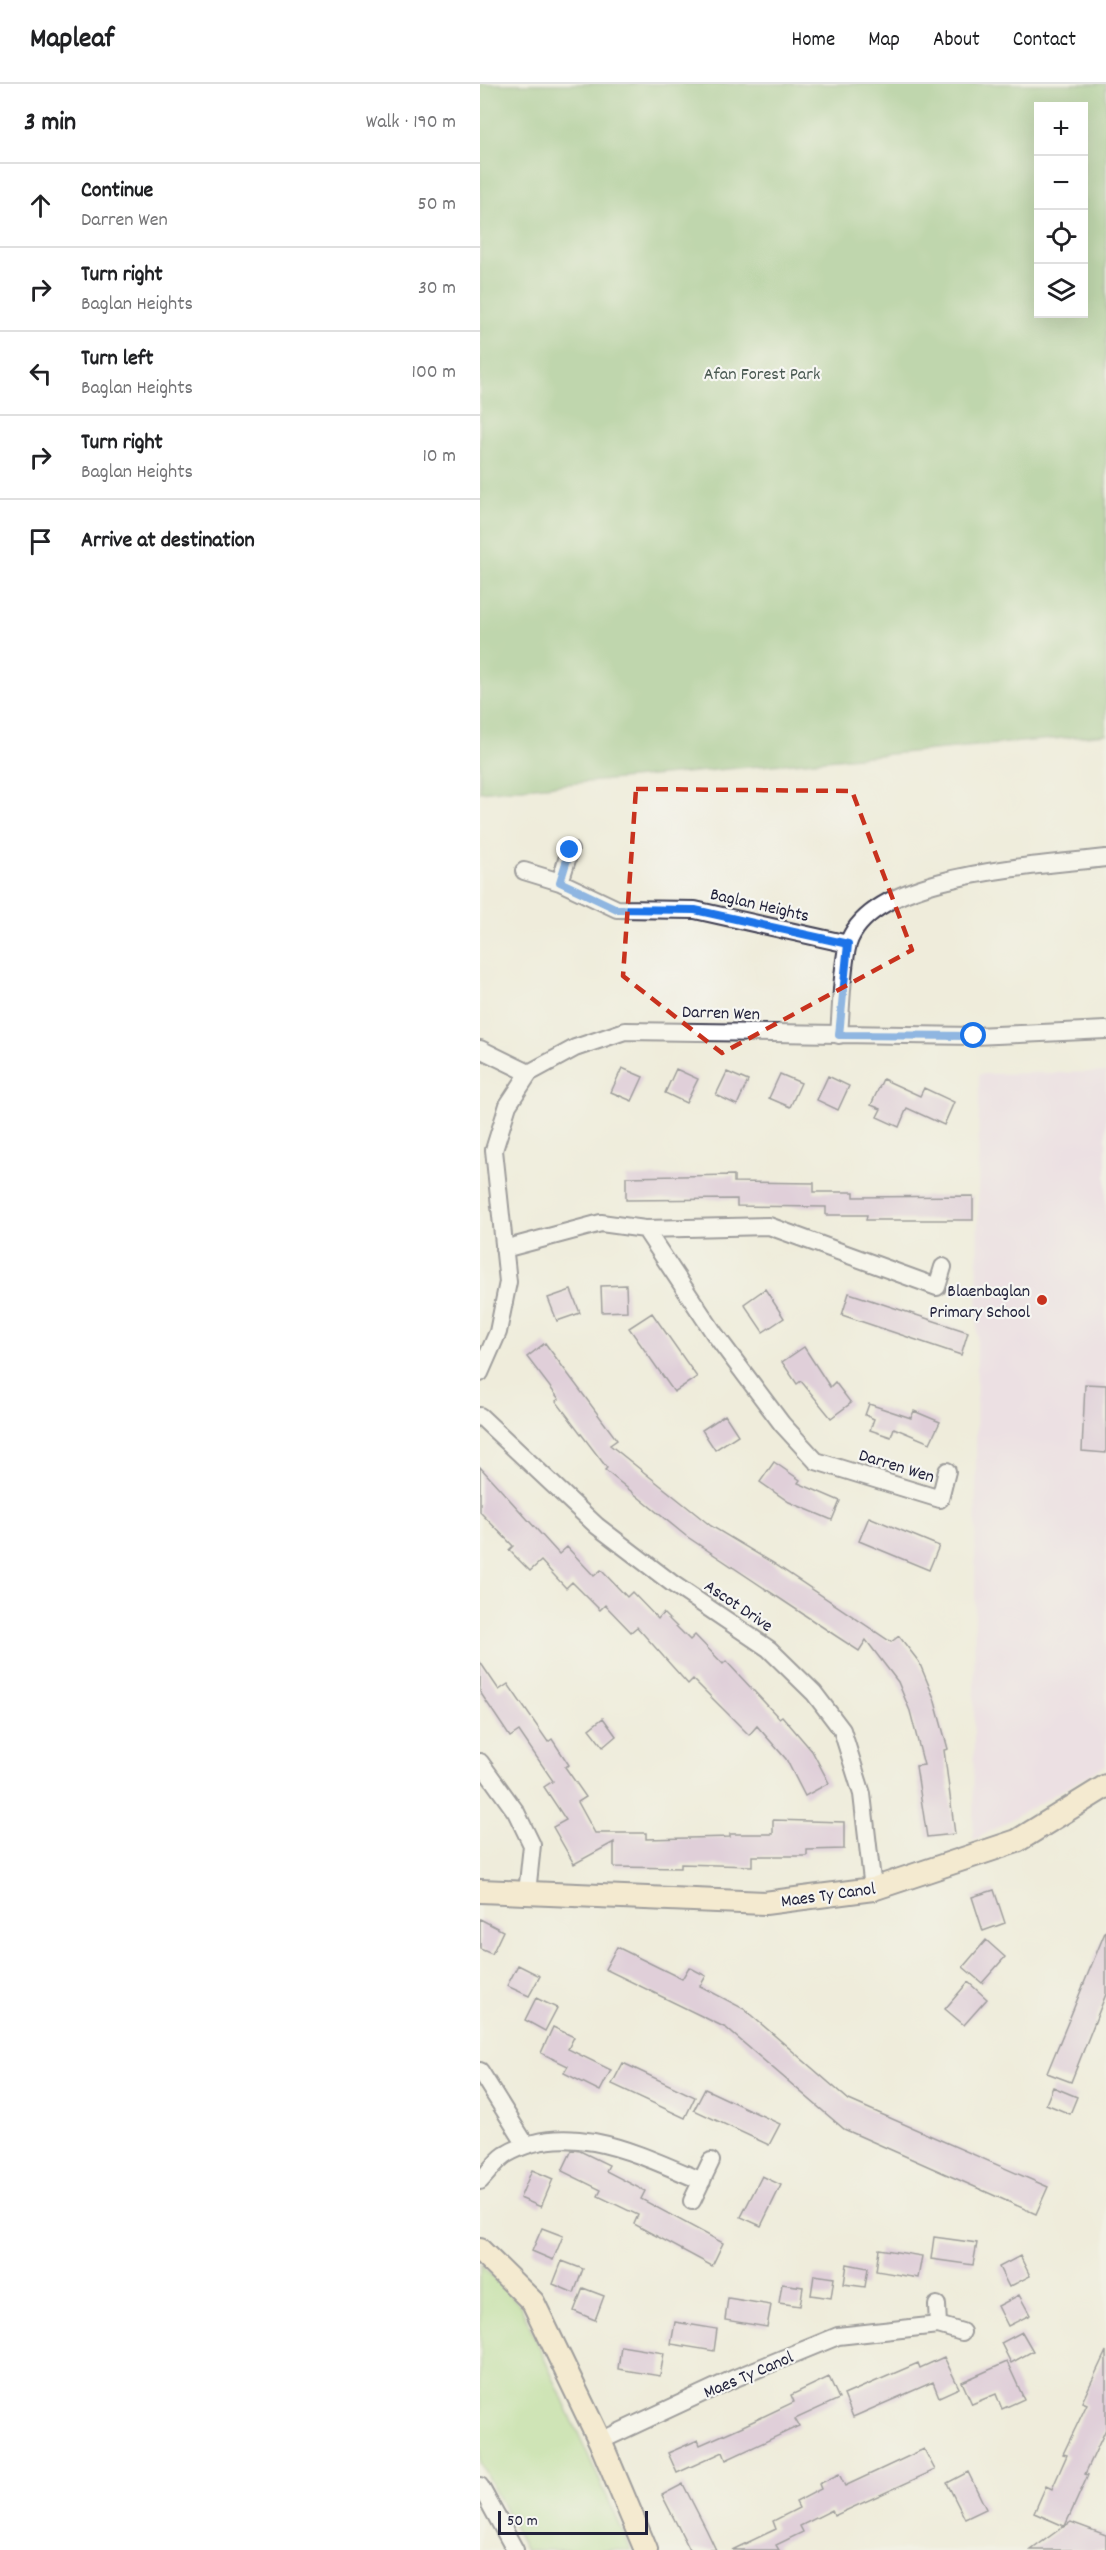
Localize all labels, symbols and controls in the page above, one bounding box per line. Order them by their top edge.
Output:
text: Mapleaf [30,21,114,61]
text: Home [791,26,835,56]
text: Map [868,26,900,56]
text: About [933,26,980,56]
text: Contact [1013,26,1076,56]
map controls [1034,102,1088,318]
button: + [1034,102,1088,156]
text: 3 min [24,105,76,142]
text: Walk · 190 m [366,109,456,137]
button: − [1034,156,1088,210]
text: Continue [81,176,153,207]
icon: ahead [24,189,57,222]
text: 50 m [418,191,456,219]
text: Darren Wen [81,207,168,235]
button: locate [1034,210,1088,264]
text: Turn right [81,260,163,291]
button: layers [1034,264,1088,318]
icon: right [24,273,57,306]
text: 30 m [418,275,456,303]
text: Baglan Heights [81,291,193,319]
text: Turn left [81,344,153,375]
icon: left [24,357,57,390]
text: 100 m [412,359,456,387]
park label: Afan Forest Park [704,363,820,388]
text: Baglan Heights [81,375,193,403]
text: Turn right [81,428,163,459]
icon: right [24,441,57,474]
text: 10 m [422,443,456,471]
text: Baglan Heights [81,459,193,487]
icon: arrive [24,525,57,558]
text: Arrive at destination [81,526,255,557]
route end [556,836,582,862]
street label: Baglan Heights [708,883,811,930]
street label: Darren Wen [681,1001,760,1028]
route start [960,1022,986,1048]
place label: Blaenbaglan Primary School [929,1280,1031,1326]
marker: Blaenbaglan Primary School [1035,1293,1049,1307]
street label: Darren Wen [855,1444,937,1491]
street label: Ascot Drive [698,1575,777,1639]
street label: Maes Ty Canol [779,1877,878,1915]
street label: Maes Ty Canol [700,2346,798,2406]
scale bar [498,2508,648,2536]
text: 50 m [507,2510,538,2533]

